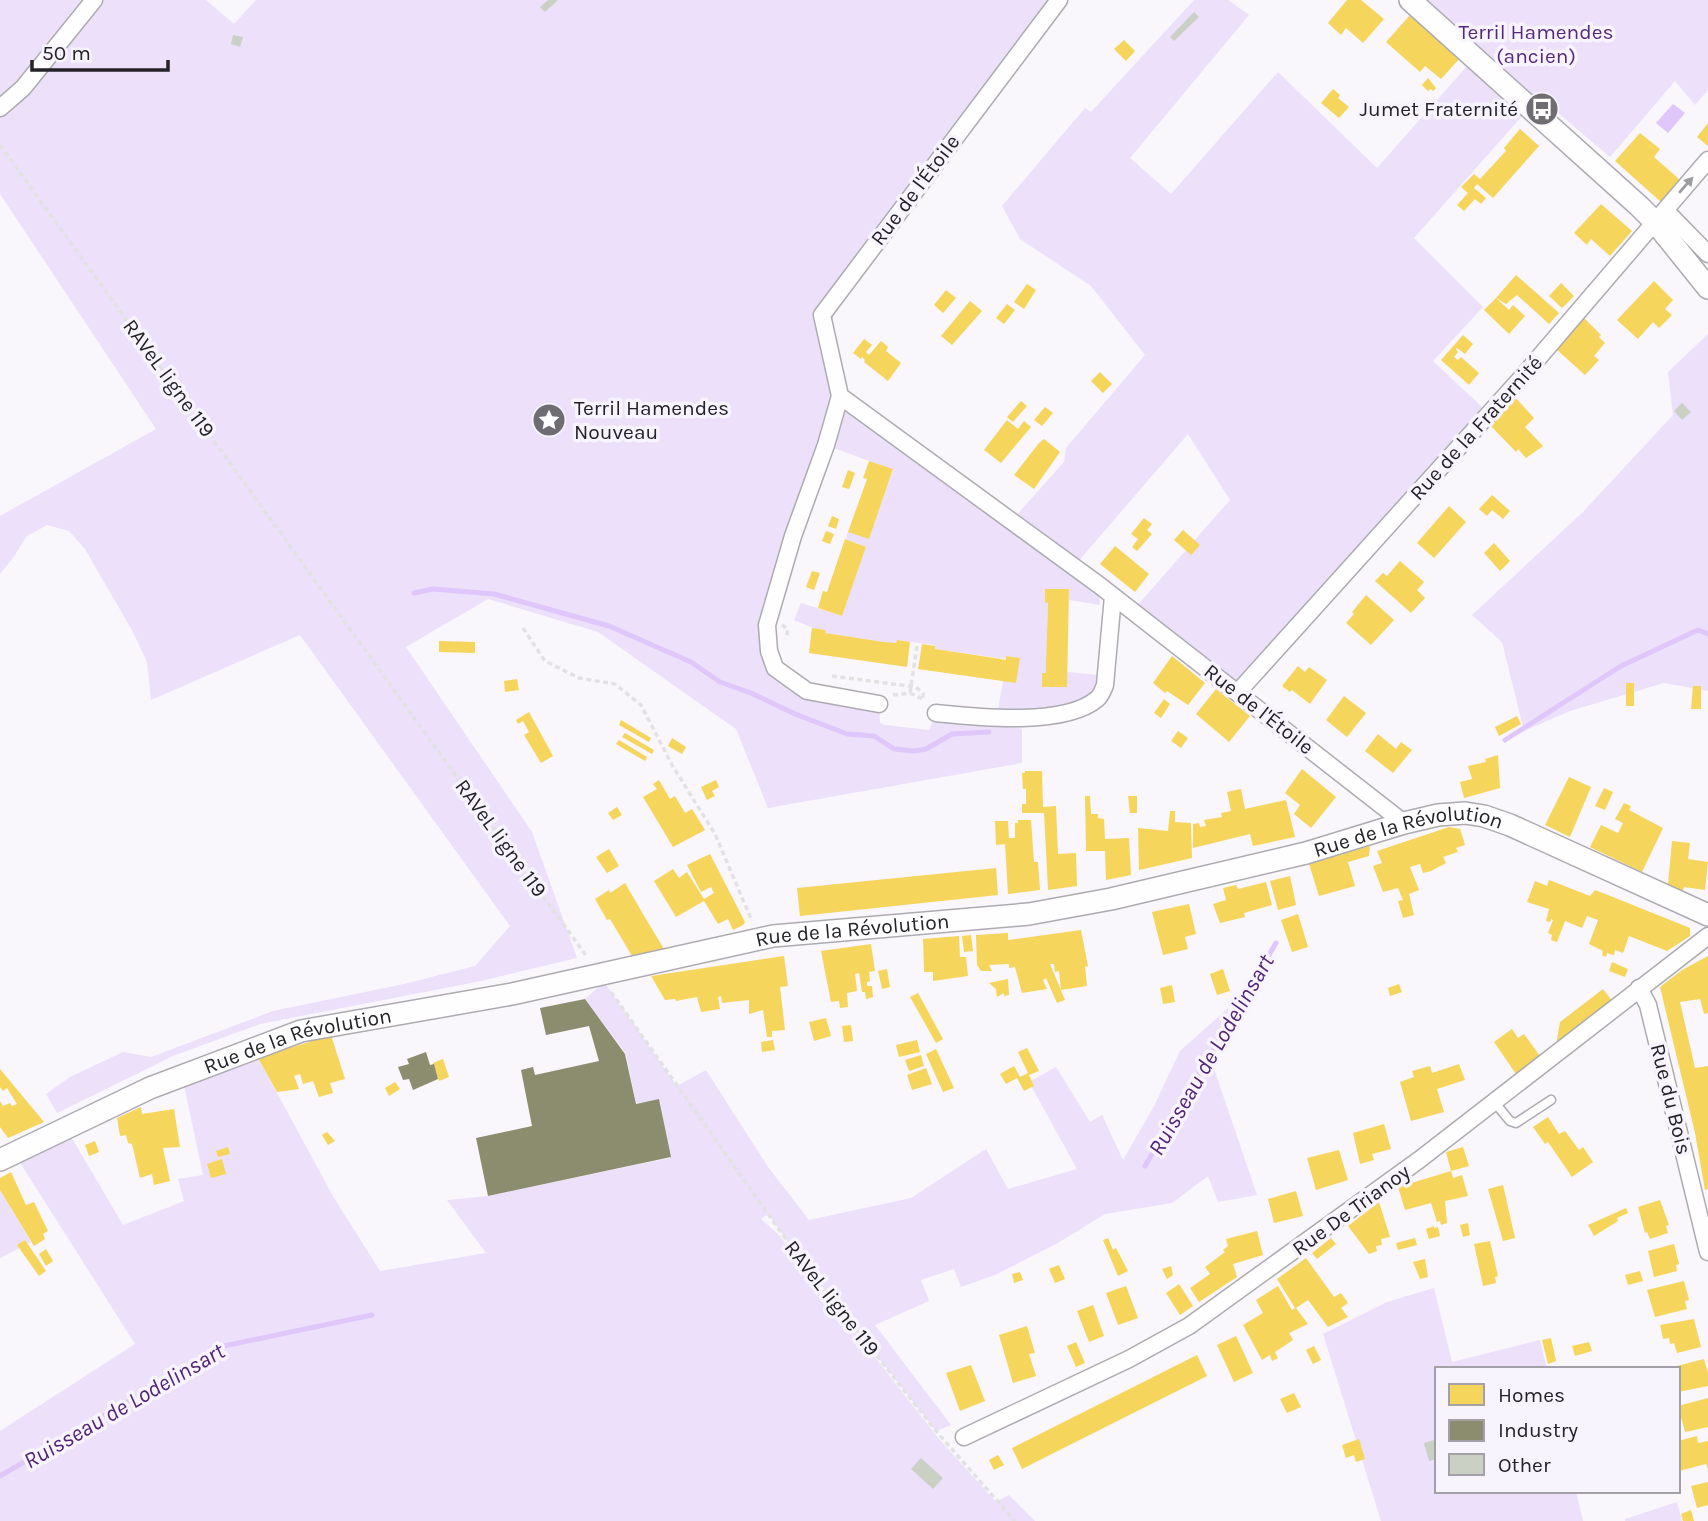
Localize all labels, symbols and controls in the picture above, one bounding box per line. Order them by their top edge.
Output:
park label: Terril Hamendes (ancien) [1459,20,1614,68]
scale bar [32,28,168,72]
text: 50 m [42,41,91,65]
bus stop icon: Jumet Fraternité [1523,90,1561,128]
place label: Jumet Fraternité [1359,97,1518,121]
street label: Rue de l'Étoile [866,130,964,250]
one-way arrow [1678,176,1694,194]
street label: RAVeL ligne 119 [118,314,220,442]
street label: Rue de la Fraternité [1405,351,1547,505]
place label: Terril Hamendes Nouveau [574,396,729,444]
place icon: Terril Hamendes Nouveau [530,401,568,439]
street label: Rue de l'Étoile [1199,659,1319,759]
street label: RAVeL ligne 119 [450,774,552,902]
street label: Rue de la Révolution [1311,801,1506,862]
street label: Rue de la Révolution [753,909,950,952]
water label: Ruisseau de Lodelinsart [1142,949,1280,1160]
street label: Rue de la Révolution [200,1003,393,1079]
street label: Rue du Bois [1646,1041,1696,1157]
street label: Rue De Trianoy [1288,1159,1415,1261]
street label: RAVeL ligne 119 [780,1236,884,1360]
water label: Ruisseau de Lodelinsart [19,1337,230,1475]
legend [1435,1367,1680,1493]
text: Homes [1498,1383,1565,1407]
text: Industry [1498,1418,1578,1442]
text: Other [1498,1453,1551,1477]

